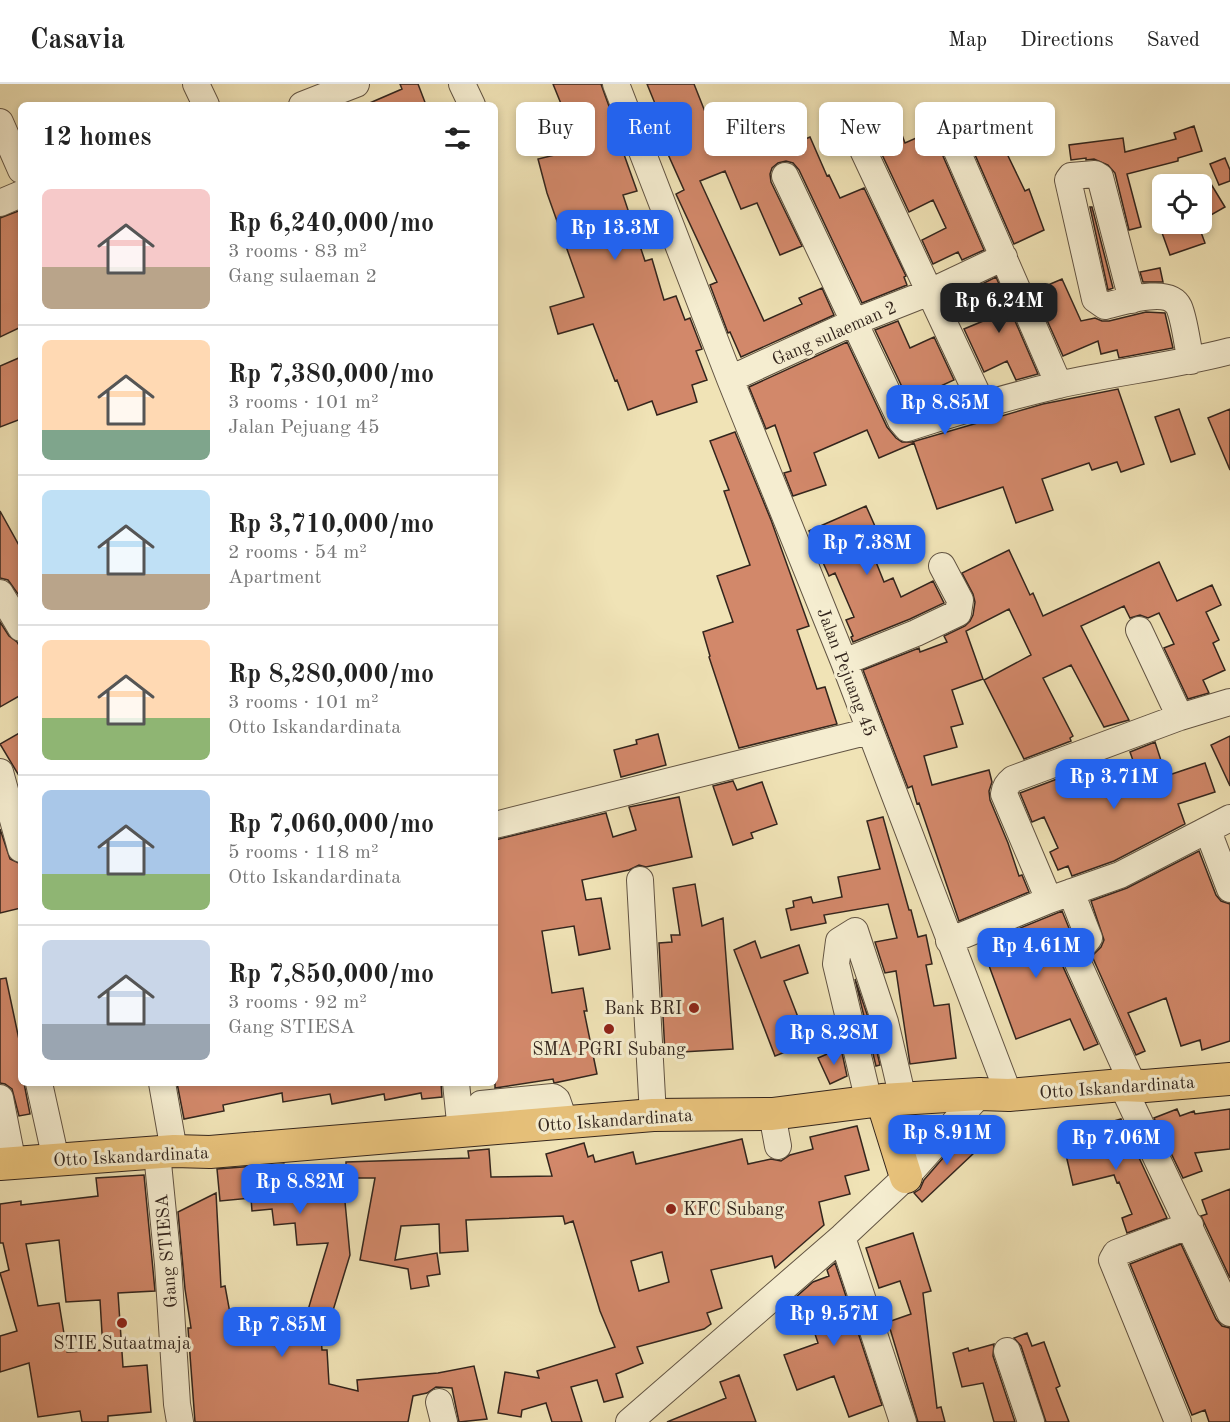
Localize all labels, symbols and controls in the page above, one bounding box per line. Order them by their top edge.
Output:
text: Casavia [30,27,125,55]
text: Map [948,30,987,51]
text: Directions [1020,30,1114,51]
text: Saved [1147,30,1200,51]
chip: Buy [516,102,595,156]
chip: Rent [607,102,692,156]
chip: Filters [704,102,807,156]
chip: New [819,102,903,156]
chip: Apartment [915,102,1055,156]
icon: filters [441,122,474,155]
text: 12 homes [42,125,151,151]
map controls [1152,174,1212,234]
button: locate [1152,174,1212,234]
pin: Rp 13.3M [553,210,677,261]
text: Rp 6,240,000/mo [228,211,434,237]
icon: home [90,213,162,285]
text: Rp 13.3M [570,219,660,239]
text: 3 rooms · 83 m² [228,242,367,262]
text: Gang sulaeman 2 [228,267,377,287]
pin: Rp 6.24M [937,283,1061,334]
text: Rp 6.24M [954,292,1044,312]
street label: Gang sulaeman 2 [769,298,899,369]
text: Rp 7,380,000/mo [228,362,434,388]
icon: home [90,364,162,436]
pin: Rp 8.85M [883,385,1007,436]
text: 3 rooms · 101 m² [228,393,378,413]
text: Rp 8.85M [900,394,990,414]
text: Jalan Pejuang 45 [228,418,379,438]
text: Rp 3,710,000/mo [228,512,434,538]
icon: home [90,514,162,586]
pin: Rp 7.38M [805,525,929,576]
text: Rp 7.38M [822,534,912,554]
text: 2 rooms · 54 m² [228,543,367,563]
text: Apartment [228,568,322,588]
street label: Jalan Pejuang 45 [813,605,879,739]
text: Rp 8,280,000/mo [228,662,434,688]
icon: home [90,664,162,736]
text: 3 rooms · 101 m² [228,693,378,713]
text: Otto Iskandardinata [228,718,401,738]
pin: Rp 3.71M [1052,759,1176,810]
text: Rp 3.71M [1069,768,1159,788]
text: Rp 7,060,000/mo [228,812,434,838]
icon: home [90,814,162,886]
text: 5 rooms · 118 m² [228,843,378,863]
text: Otto Iskandardinata [228,868,401,888]
pin: Rp 4.61M [974,928,1098,979]
text: Rp 4.61M [991,937,1081,957]
text: Rp 7,850,000/mo [228,962,434,988]
icon: home [90,964,162,1036]
text: 3 rooms · 92 m² [228,993,367,1013]
place label: Bank BRI [604,1000,682,1018]
marker: Bank BRI [687,1001,701,1015]
pin: Rp 8.28M [772,1015,896,1066]
text: Gang STIESA [228,1018,355,1038]
marker: SMA PGRI Subang [602,1022,616,1036]
text: Rp 8.28M [789,1024,879,1044]
place label: SMA PGRI Subang [532,1041,686,1059]
street label: Otto Iskandardinata [1039,1074,1195,1102]
street label: Otto Iskandardinata [537,1107,693,1135]
pin: Rp 8.91M [885,1115,1009,1166]
pin: Rp 7.06M [1054,1120,1178,1171]
text: Rp 8.91M [902,1124,992,1144]
text: Rp 7.06M [1071,1129,1161,1149]
street label: Otto Iskandardinata [53,1144,209,1170]
pin: Rp 8.82M [238,1164,362,1215]
text: Rp 8.82M [255,1173,345,1193]
street label: Gang STIESA [153,1193,181,1309]
place label: KFC Subang [683,1201,784,1219]
marker: KFC Subang [664,1202,678,1216]
pin: Rp 9.57M [772,1296,896,1347]
text: Rp 9.57M [789,1305,879,1325]
pin: Rp 7.85M [220,1307,344,1358]
marker: STIE Sutaatmaja [115,1316,129,1330]
text: Rp 7.85M [237,1316,327,1336]
place label: STIE Sutaatmaja [53,1335,191,1353]

